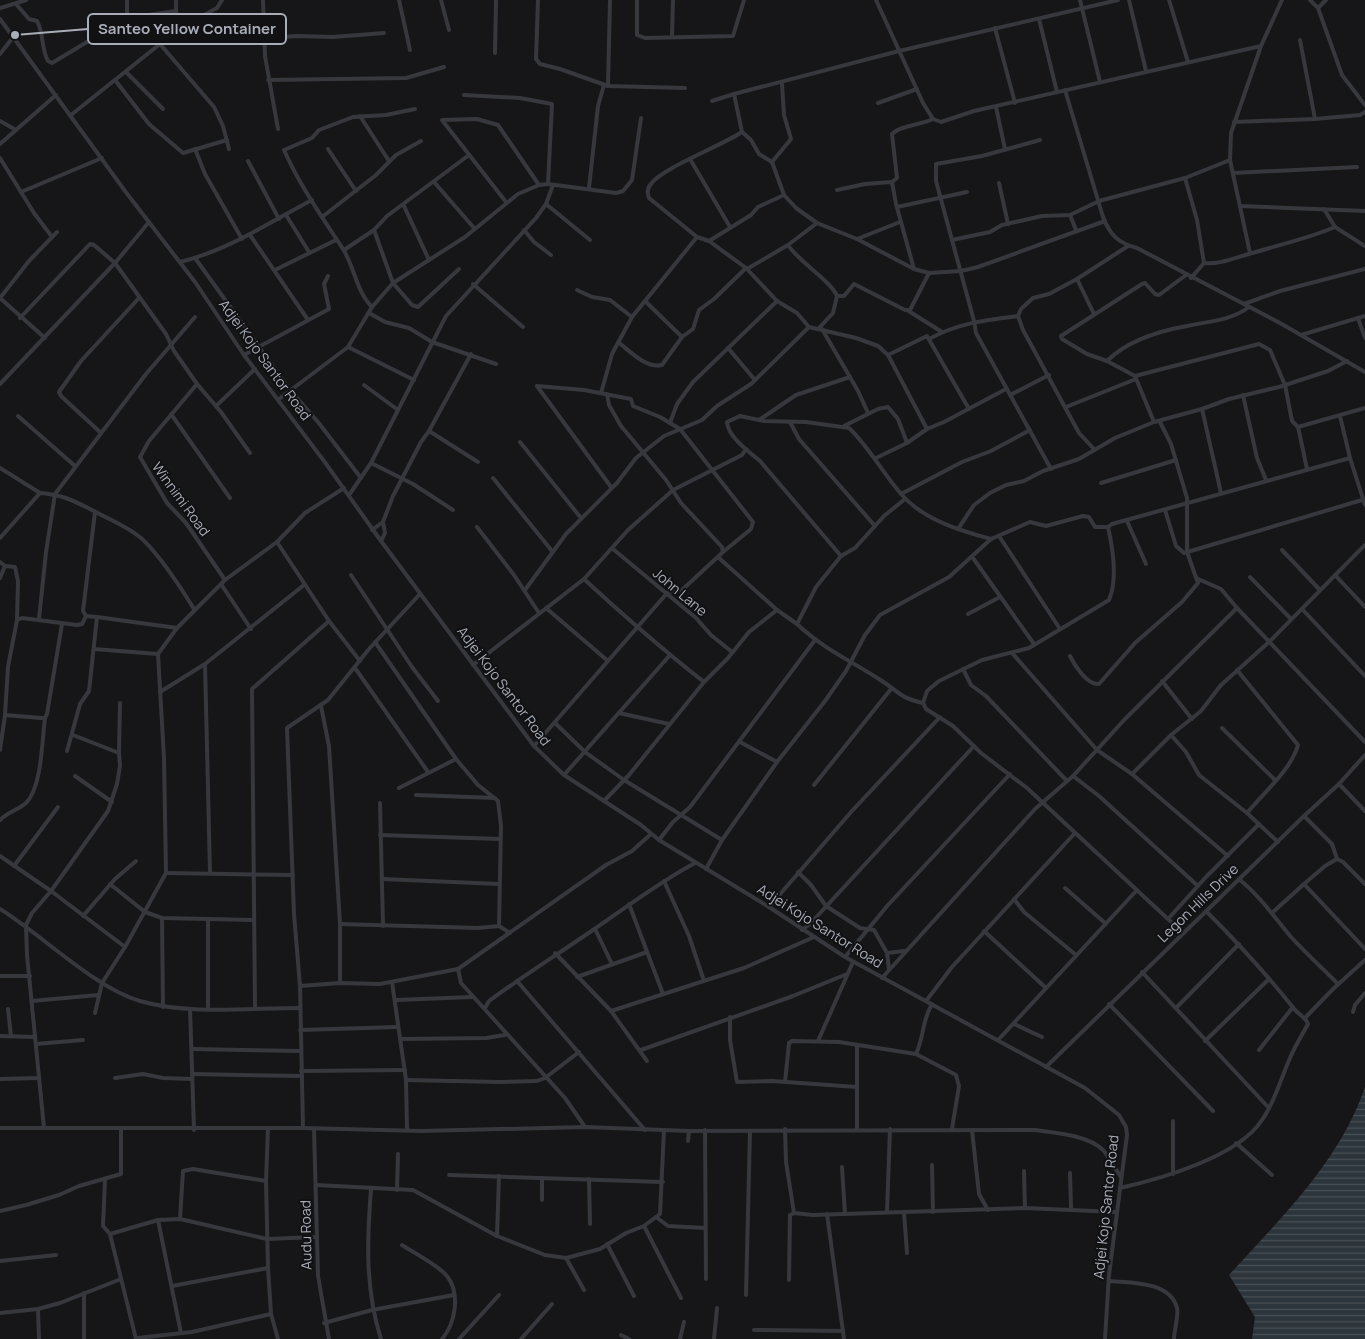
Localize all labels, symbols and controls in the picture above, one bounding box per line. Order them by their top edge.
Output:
callout: Santeo Yellow Container [88,14,286,44]
text: Santeo Yellow Container [98,18,276,39]
street label: Adjei Kojo Santor Road [215,296,316,424]
street label: Winnimi Road [148,458,215,540]
street label: John Lane [649,563,712,620]
street label: Adjei Kojo Santor Road [453,622,556,749]
street label: Legon Hills Drive [1153,859,1242,946]
street label: Adjei Kojo Santor Road [754,879,887,972]
street label: Adjei Kojo Santor Road [1088,1134,1123,1280]
street label: Audu Road [295,1200,316,1270]

